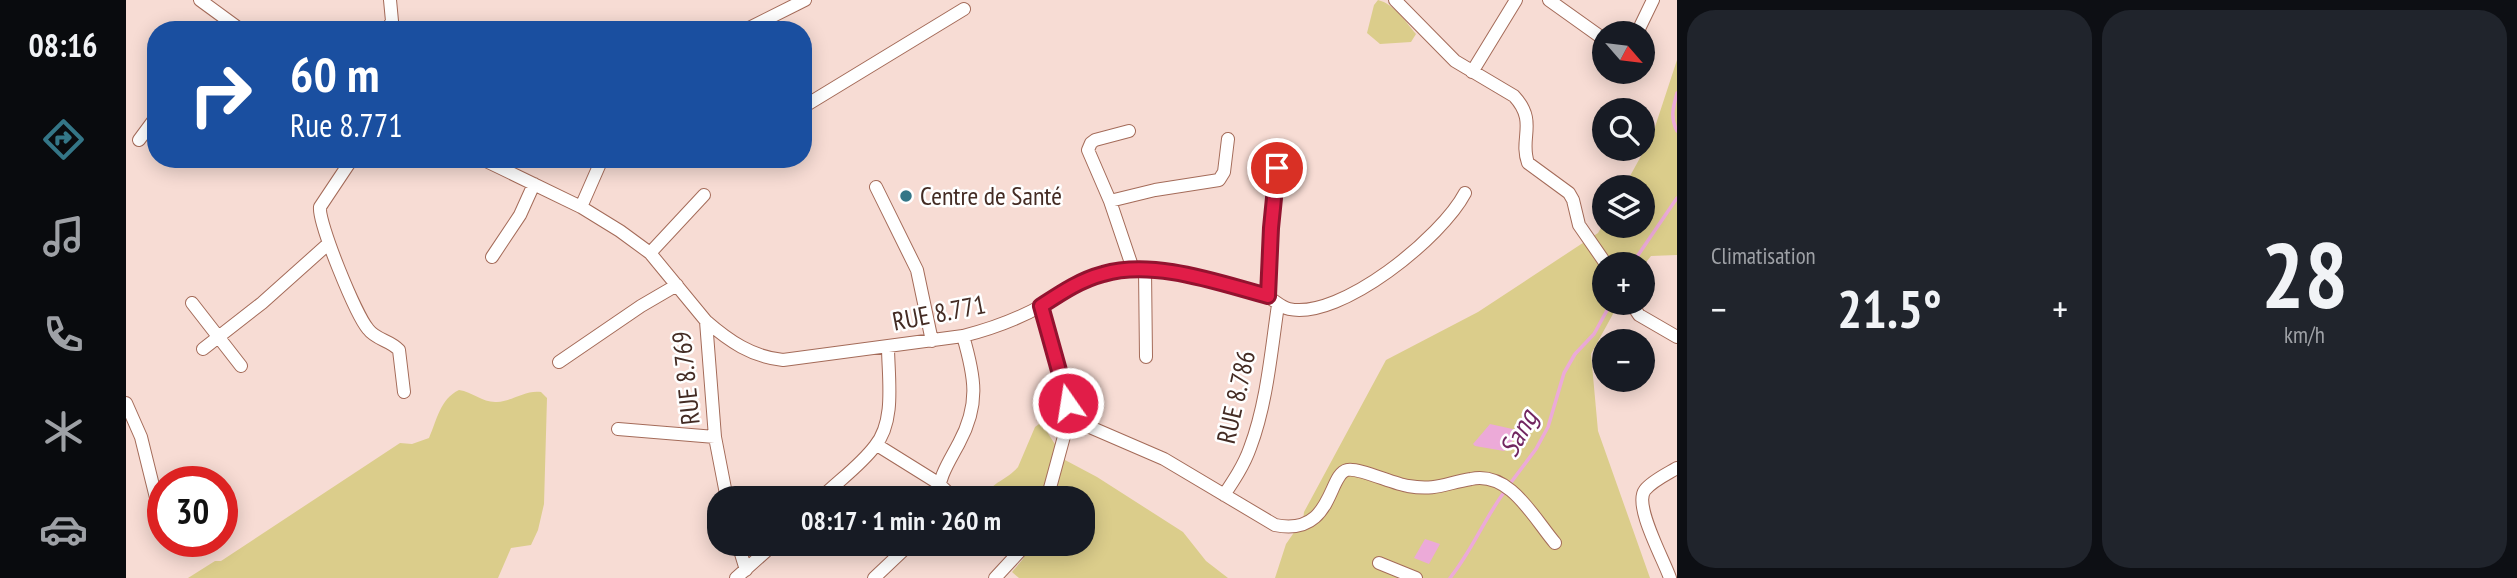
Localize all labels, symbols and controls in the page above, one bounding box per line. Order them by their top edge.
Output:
north arrow [1592,21,1656,84]
map controls [1592,21,1655,392]
text: 08:16 [28,24,98,66]
text: 60 m [290,42,379,106]
icon: right [175,49,266,140]
button: search [1592,98,1655,161]
text: Rue 8.771 [290,104,403,146]
icon: directions [39,115,88,164]
pin [1247,138,1307,198]
icon: arrive [1258,149,1296,187]
button: layers [1592,175,1655,238]
place label: Centre de Santé [920,179,1062,212]
marker: Centre de Santé [898,188,914,204]
icon: music [39,212,88,261]
text: 28 [2261,215,2348,333]
text: Climatisation [1711,241,1816,270]
button: + [1592,252,1655,315]
text: 21.5° [1837,275,1942,342]
text: − [1711,284,1727,333]
text: + [2052,284,2068,333]
street label: RUE 8.771 [890,287,988,338]
icon: phone [39,310,88,359]
text: km/h [2284,320,2325,349]
button: − [1592,329,1655,392]
street label: RUE 8.769 [664,330,707,427]
street label: RUE 8.786 [1209,347,1262,446]
position arrow [1031,366,1105,440]
water label: Sang [1490,401,1546,463]
icon: climate [39,407,88,456]
speed limit sign: 30 [147,466,238,557]
text: 08:17 · 1 min · 260 m [801,504,1001,537]
icon: car [39,505,88,554]

